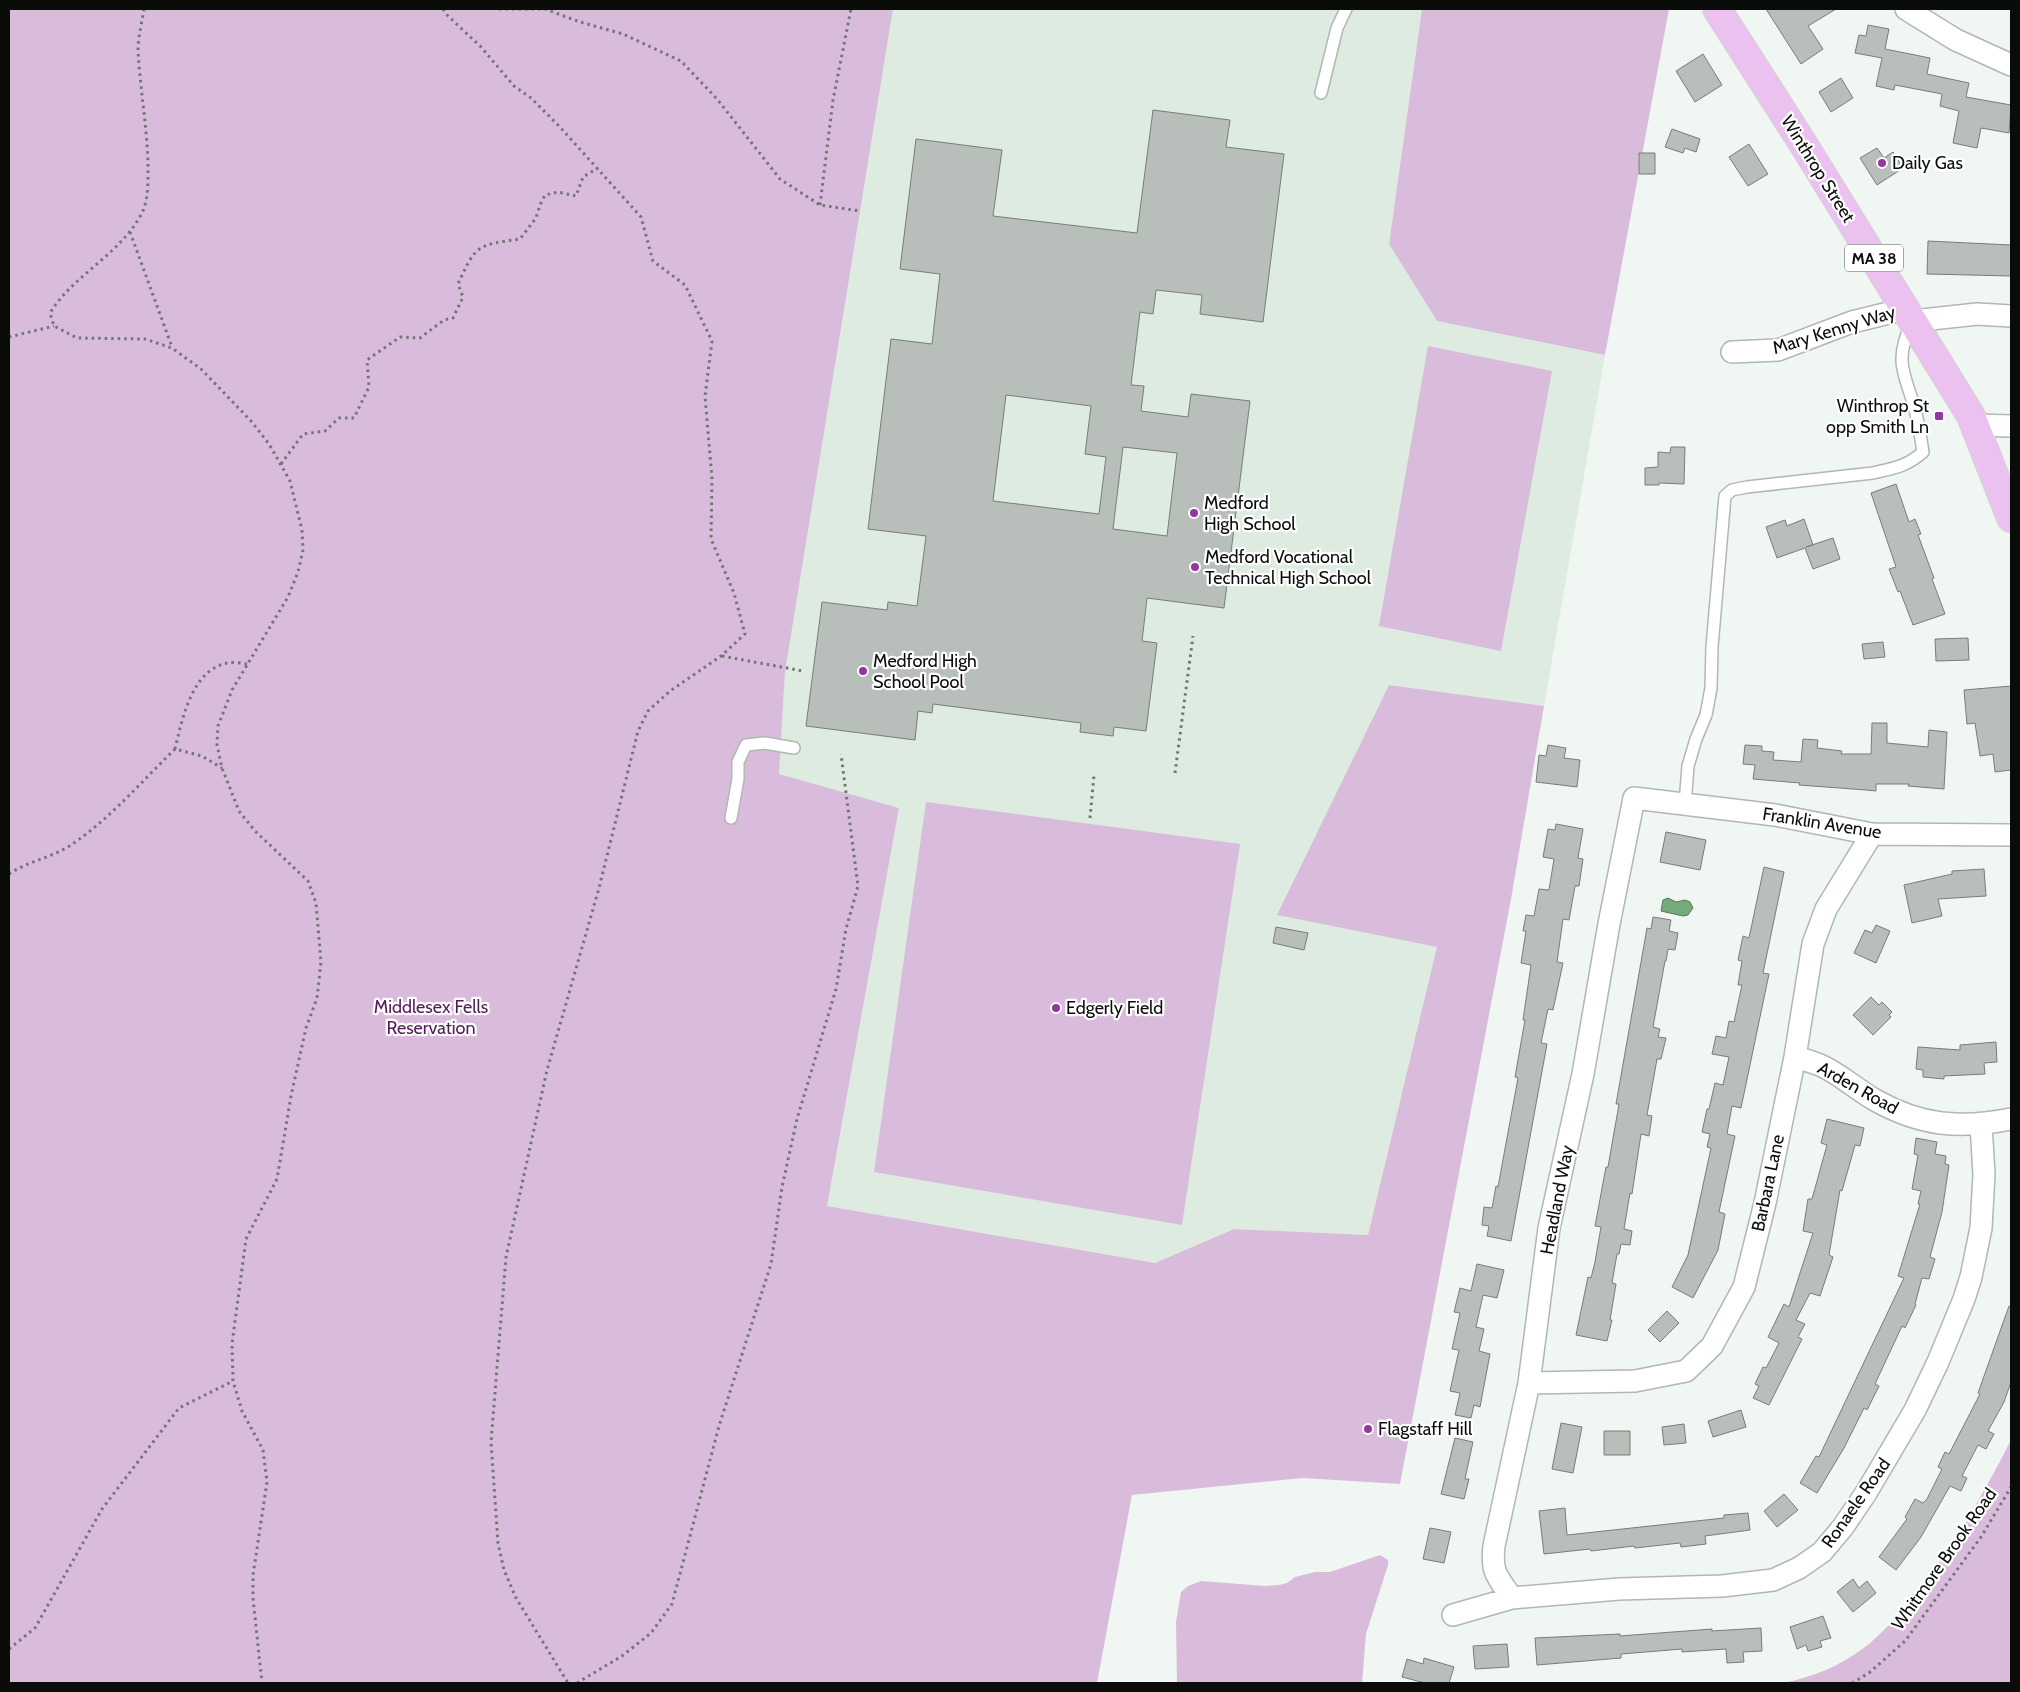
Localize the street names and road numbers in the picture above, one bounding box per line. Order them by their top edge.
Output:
street label: Winthrop Street [1776,111,1860,227]
road number: MA 38 [1845,244,1903,272]
street label: Mary Kenny Way [1770,301,1898,359]
street label: Franklin Avenue [1761,803,1883,843]
street label: Arden Road [1814,1057,1902,1119]
street label: Barbara Lane [1747,1132,1789,1234]
street label: Headland Way [1536,1143,1578,1257]
street label: Ronaele Road [1817,1454,1895,1552]
street label: Whitmore Brook Road [1887,1484,2001,1634]

